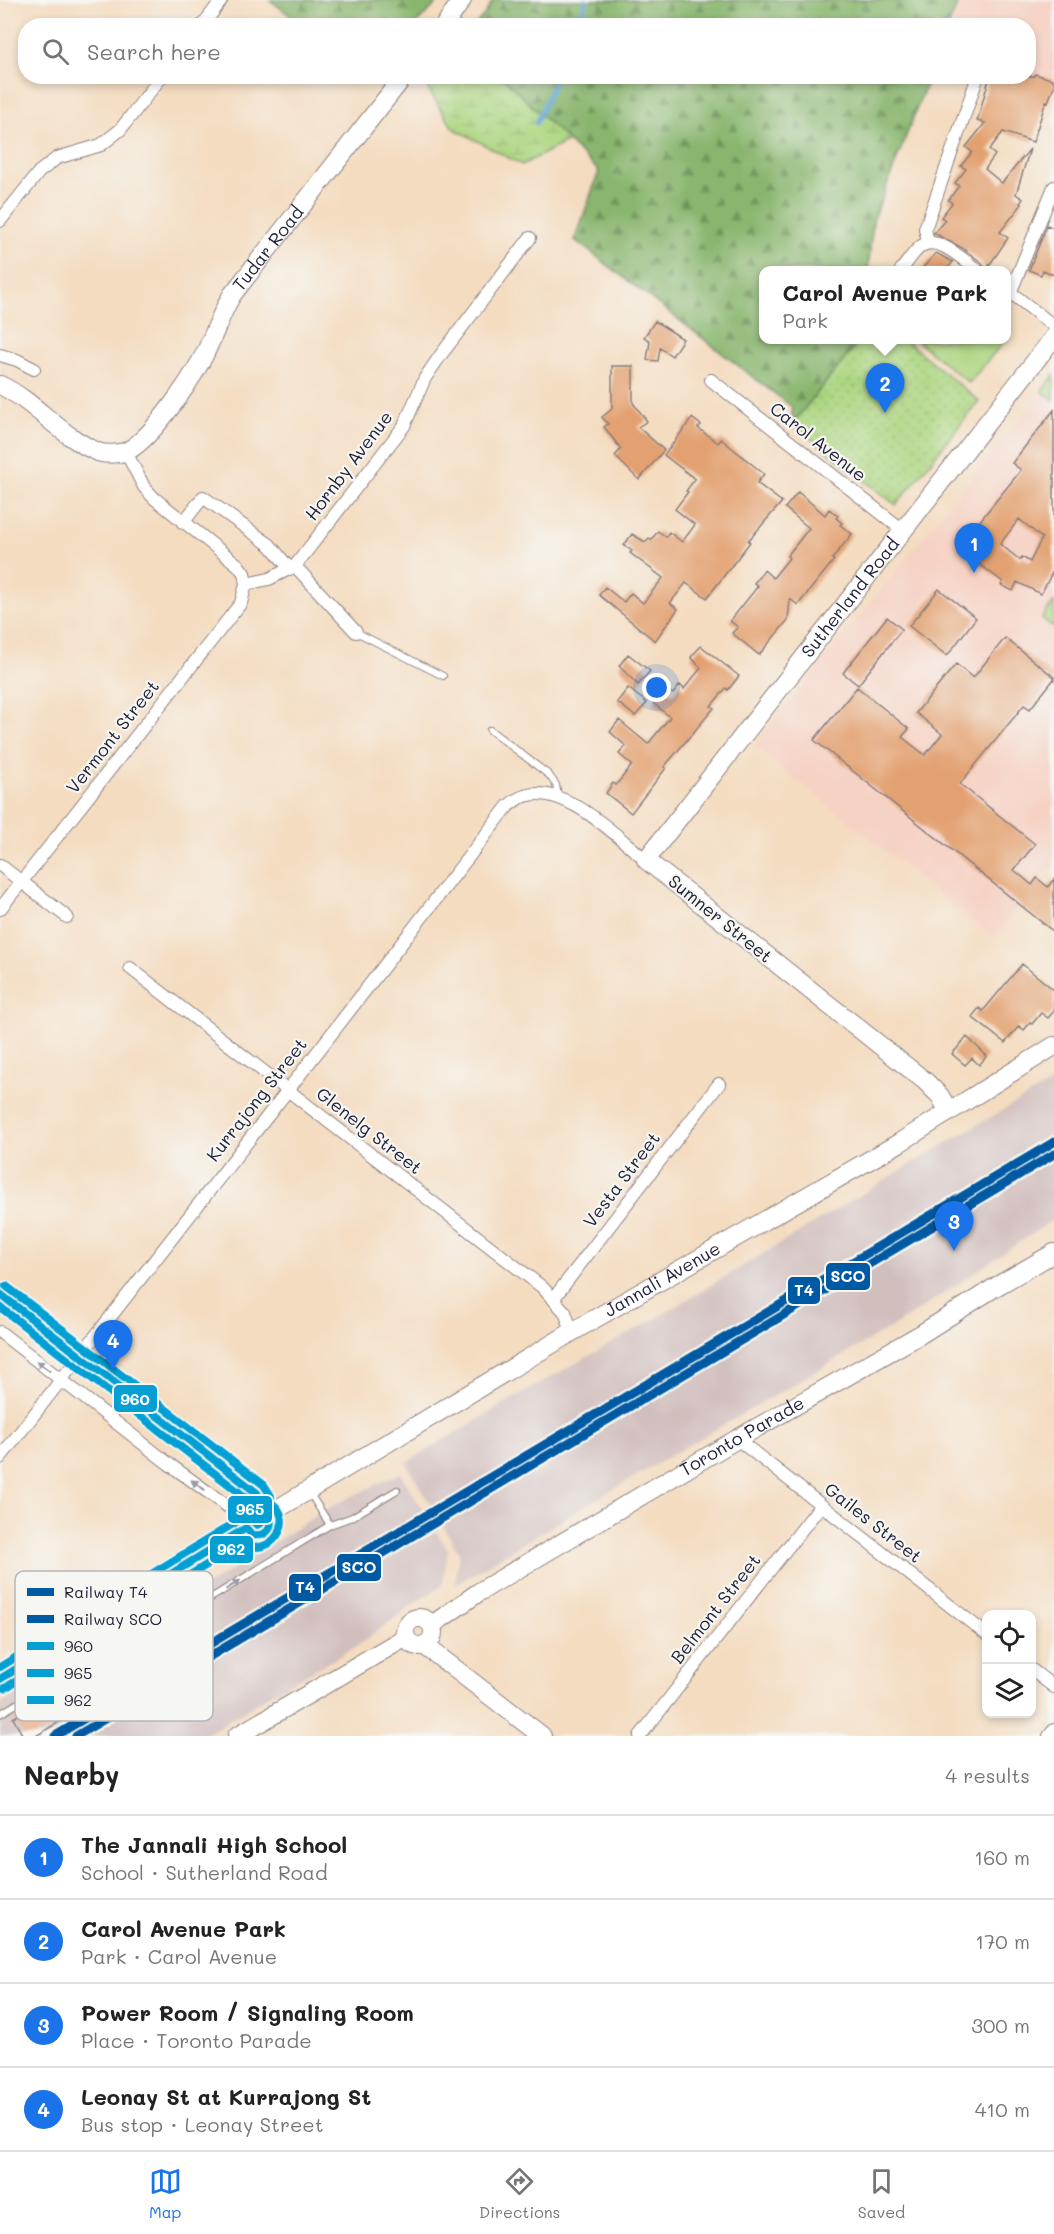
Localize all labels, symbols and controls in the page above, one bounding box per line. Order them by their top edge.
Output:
search box [18,18,1036,84]
icon: search [39,35,72,68]
text: Search here [87,37,221,66]
street label: Tudar Road [227,200,309,296]
popup [759,266,1011,344]
text: Carol Avenue Park [783,278,987,307]
text: Park [783,307,828,333]
pin: 2 [866,364,904,413]
street label: Carol Avenue [765,396,872,486]
street label: Hornby Avenue [299,406,397,525]
pin: 1 [954,524,994,573]
street label: Sutherland Road [795,532,904,662]
your location [642,673,671,702]
street label: Vermont Street [60,675,164,798]
street label: Sumner Street [664,869,778,968]
street label: Kurrajong Street [201,1033,312,1166]
street label: Glenelg Street [312,1081,427,1179]
street label: Vesta Street [577,1127,665,1232]
pin: 3 [934,1202,974,1251]
street label: Jannali Avenue [600,1236,724,1322]
line badge: SCO [825,1262,871,1291]
text: SCO [831,1265,865,1286]
line badge: T4 [787,1276,821,1305]
text: T4 [794,1279,814,1300]
pin: 4 [94,1320,132,1370]
one-way arrow [36,1360,52,1372]
line badge: 960 [113,1384,158,1413]
text: 960 [120,1388,150,1409]
street label: Toronto Parade [675,1390,808,1481]
street label: Gailes Street [820,1477,927,1568]
one-way arrow [191,1479,206,1491]
line badge: 965 [227,1495,273,1524]
text: 965 [236,1498,264,1519]
line badge: 962 [209,1535,254,1564]
text: 962 [217,1538,245,1559]
street label: Belmont Street [665,1549,766,1668]
line badge: SCO [336,1553,382,1582]
text: SCO [342,1556,376,1577]
legend [15,1571,213,1721]
line badge: T4 [288,1573,322,1602]
text: T4 [295,1576,315,1597]
one-way arrow [225,1579,241,1590]
text: Railway T4 [64,1581,148,1602]
text: Railway SCO [64,1608,162,1629]
map controls [982,1610,1036,1718]
button: locate [982,1610,1036,1664]
text: 960 [64,1635,93,1656]
text: 965 [64,1662,92,1683]
button: layers [982,1664,1036,1718]
text: 962 [64,1689,92,1710]
text: Nearby [24,1758,119,1792]
text: 4 results [945,1762,1030,1788]
text: The Jannali High School [81,1830,347,1859]
text: 1 [39,1844,48,1870]
text: 160 m [974,1844,1030,1870]
text: School · Sutherland Road [81,1859,328,1885]
text: Carol Avenue Park [81,1914,286,1943]
text: 2 [38,1928,49,1954]
text: 170 m [975,1928,1030,1954]
text: Park · Carol Avenue [81,1943,277,1969]
text: Power Room / Signaling Room [81,1998,414,2027]
text: 3 [38,2012,50,2038]
text: 300 m [971,2012,1030,2038]
text: Place · Toronto Parade [81,2027,312,2053]
text: Leonay St at Kurrajong St [81,2082,371,2111]
text: 4 [37,2096,50,2122]
text: 410 m [975,2096,1030,2122]
text: Bus stop · Leonay Street [81,2111,324,2137]
tab: Map [149,2165,182,2222]
tab: Directions [479,2165,560,2222]
tab: Saved [858,2165,905,2222]

